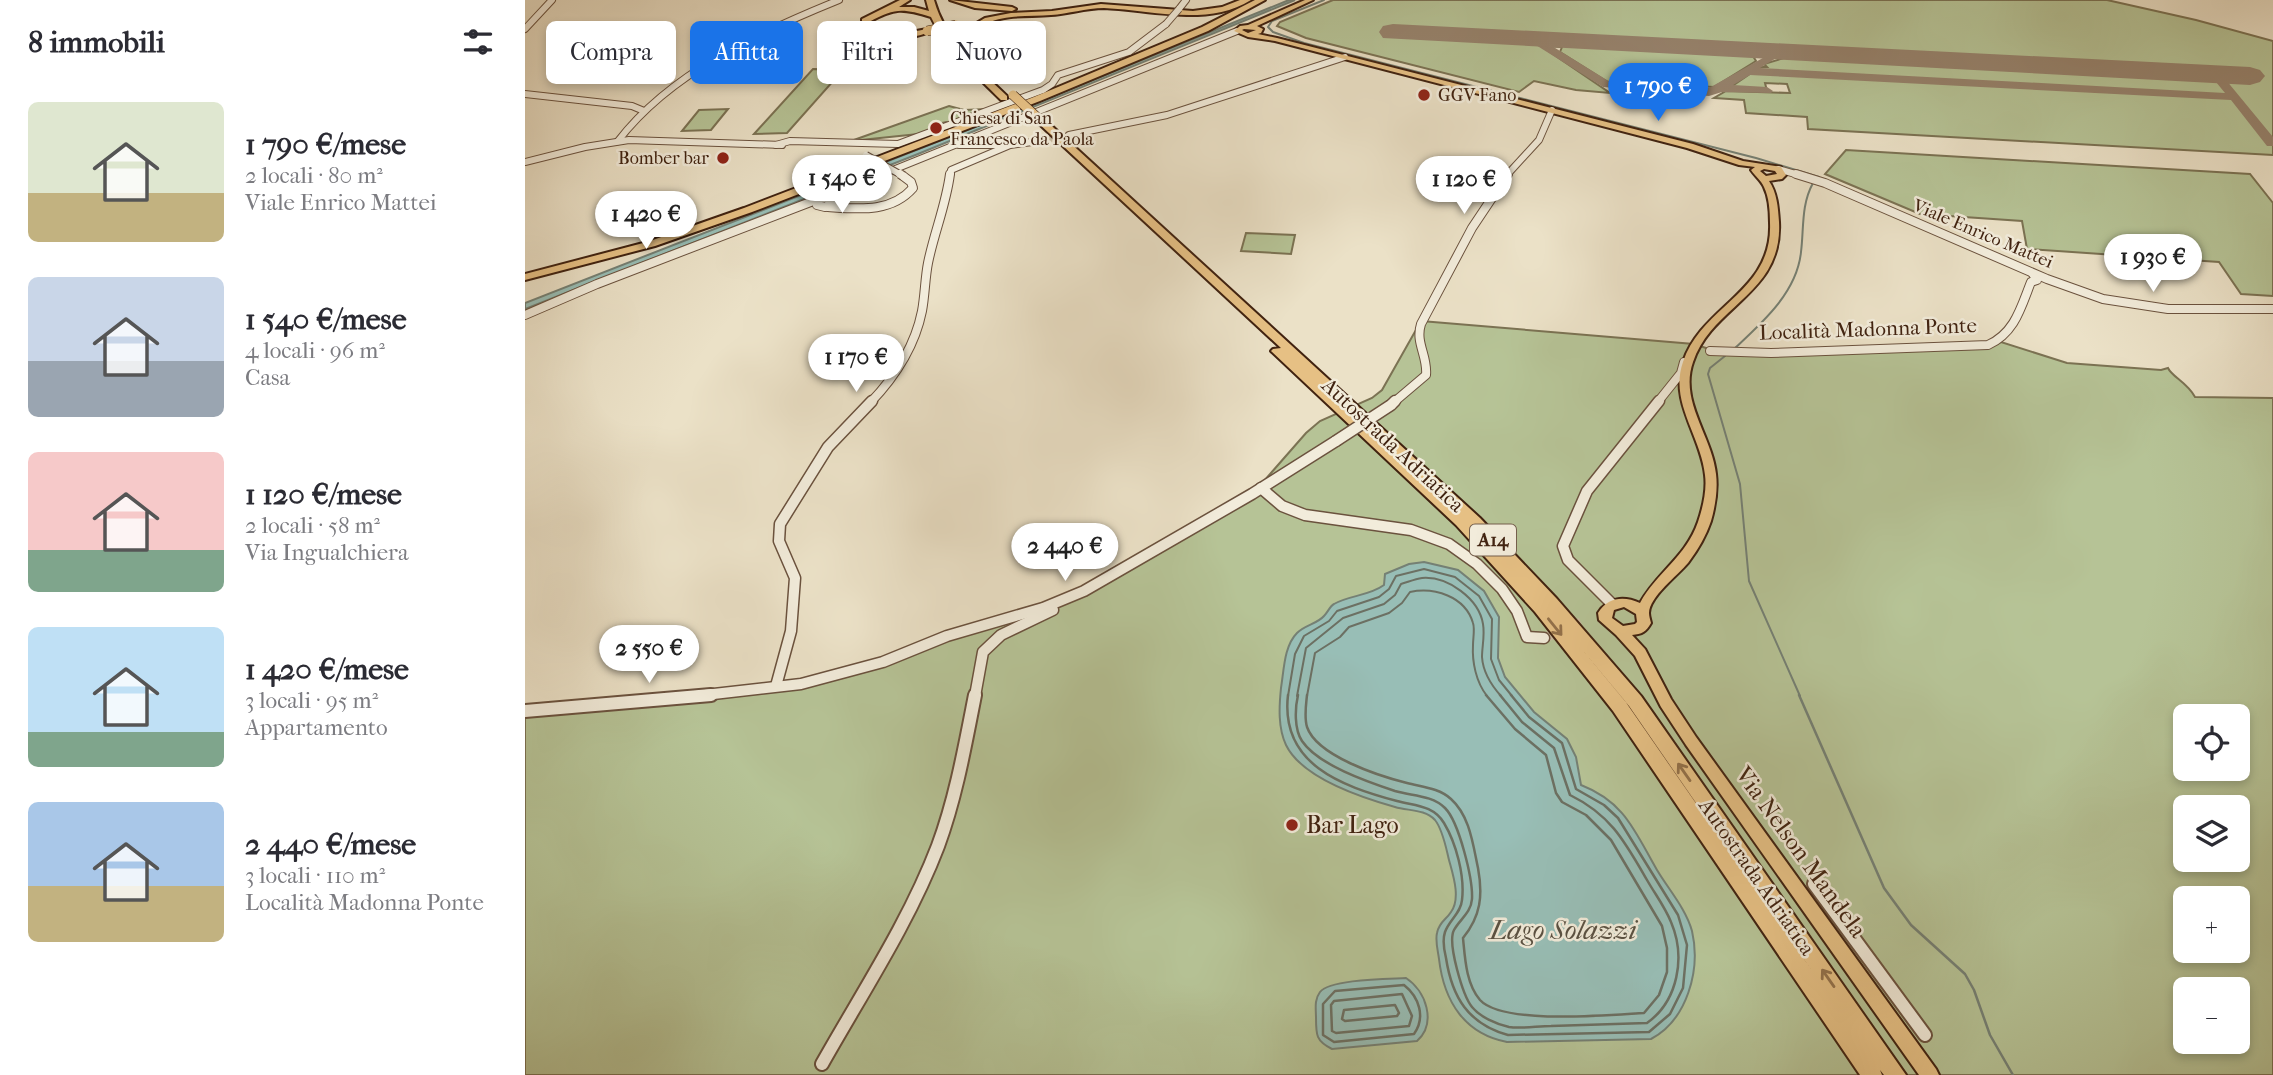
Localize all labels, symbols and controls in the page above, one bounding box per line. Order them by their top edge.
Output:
chip: Compra [546,21,676,84]
chip: Affitta [690,21,803,84]
chip: Filtri [817,21,917,84]
chip: Nuovo [931,21,1046,84]
icon: filters [459,23,497,61]
text: 8 immobili [28,25,165,60]
pin: 1 790 € [1593,64,1723,123]
text: 1 790 € [1624,72,1692,99]
place label: GGV Fano [1438,85,1516,106]
marker: GGV Fano [1416,87,1432,103]
place label: Chiesa di San Francesco da Paola [950,108,1094,150]
marker: Chiesa di San Francesco da Paola [928,120,944,136]
text: 1 790 €/mese [245,127,406,162]
icon: home [84,130,168,214]
place label: Bomber bar [618,148,709,169]
marker: Bomber bar [715,150,731,166]
pin: 1 540 € [777,156,907,215]
pin: 1 120 € [1399,156,1529,216]
text: 2 locali · 80 m² [245,162,383,189]
text: 1 540 € [808,164,876,191]
text: 1 120 € [1432,165,1496,192]
text: Viale Enrico Mattei [245,189,437,216]
pin: 1 420 € [581,191,711,251]
street label: Viale Enrico Mattei [1909,195,2057,273]
text: 1 420 € [611,200,681,227]
pin: 1 930 € [2088,234,2218,294]
text: 1 930 € [2120,243,2186,270]
text: 1 540 €/mese [245,302,407,337]
icon: home [84,305,168,389]
street label: Località Madonna Ponte [1759,313,1977,345]
pin: 1 170 € [791,334,921,394]
text: 4 locali · 96 m² [245,337,385,364]
text: 1 170 € [824,343,888,370]
text: Casa [245,364,290,391]
street label: Autostrada Adriatica [1316,372,1469,517]
text: 1 120 €/mese [245,477,402,512]
icon: home [84,480,168,564]
text: 2 locali · 58 m² [245,512,380,539]
pin: 2 440 € [1000,524,1130,583]
road number: A14 [1470,524,1516,555]
text: 2 440 € [1027,532,1103,559]
text: Via Ingualchiera [245,539,409,566]
one-way arrow [1548,618,1563,636]
pin: 2 550 € [584,626,714,685]
text: 2 550 € [615,634,683,661]
text: 1 420 €/mese [245,652,409,687]
icon: home [84,655,168,739]
text: 3 locali · 95 m² [245,687,378,714]
map controls [2173,704,2250,1054]
button: locate [2173,704,2250,781]
text: Appartamento [245,714,388,741]
street label: Via Nelson Mandela [1729,760,1873,944]
one-way arrow [1677,762,1691,782]
street label: Autostrada Adriatica [1693,793,1820,960]
button: layers [2173,795,2250,872]
place label: Bar Lago [1306,811,1399,839]
marker: Bar Lago [1284,817,1300,833]
text: 2 440 €/mese [245,827,416,862]
icon: home [84,830,168,914]
text: 3 locali · 110 m² [245,862,385,889]
button: + [2173,886,2250,963]
text: Località Madonna Ponte [245,889,484,916]
water label: Lago Solazzi [1488,913,1638,946]
one-way arrow [1821,969,1835,988]
button: − [2173,977,2250,1054]

